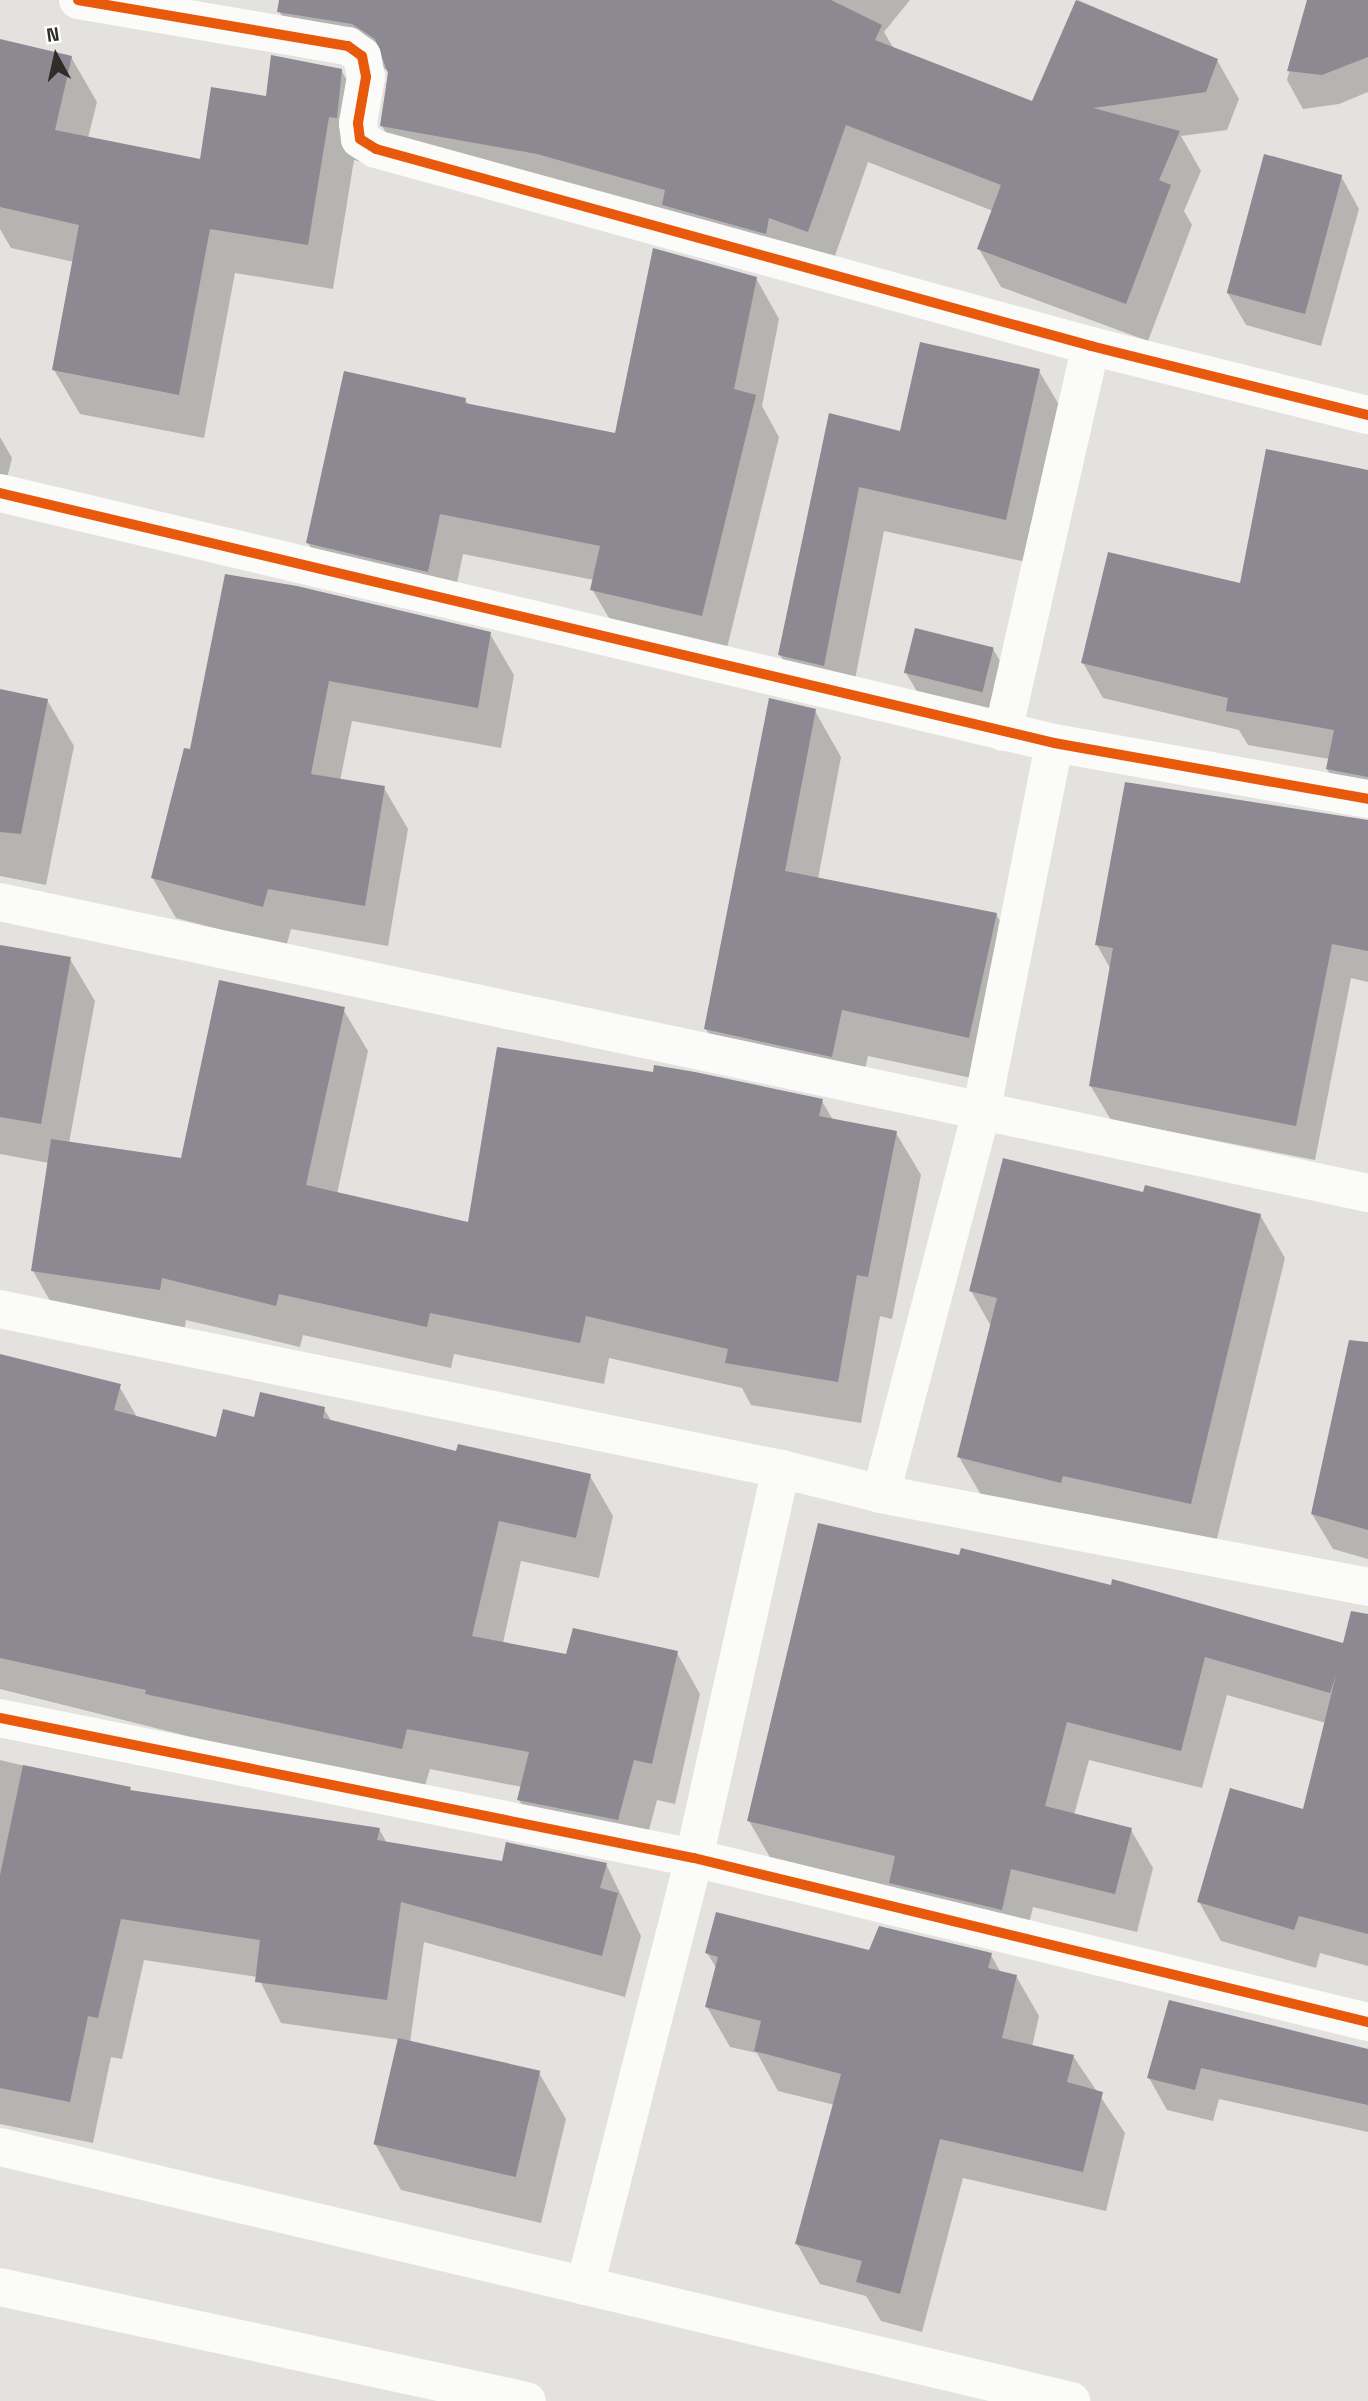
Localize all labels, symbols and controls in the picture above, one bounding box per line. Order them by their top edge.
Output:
north arrow [21,21,91,91]
text: N [45,21,61,48]

